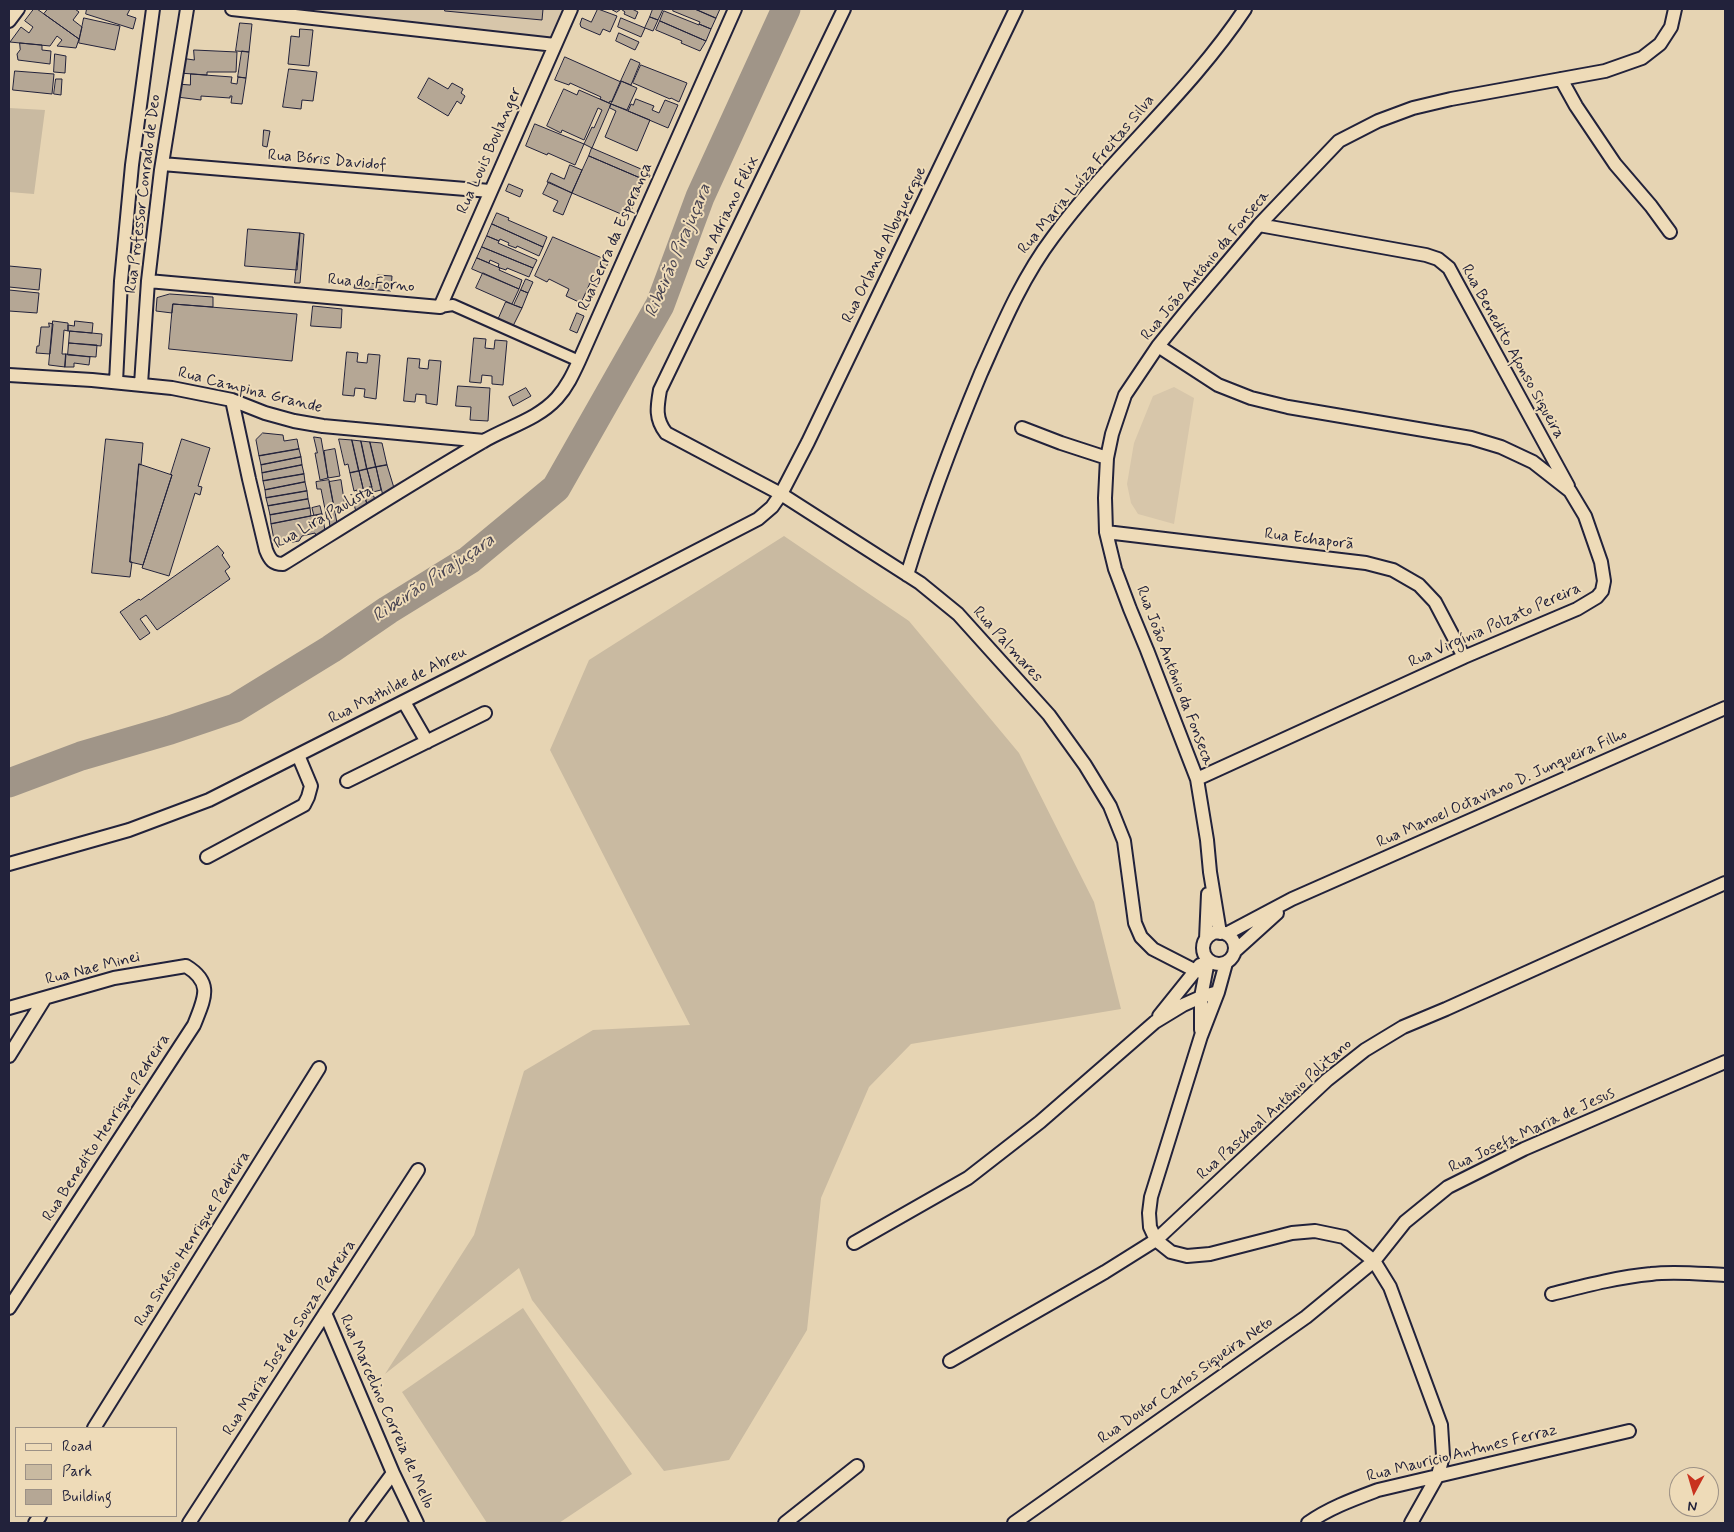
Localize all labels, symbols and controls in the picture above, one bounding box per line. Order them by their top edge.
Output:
street label: Rua Louis Boulanger [453,85,527,217]
street label: Rua Maria Luíza Freitas Silva [1015,91,1159,259]
street label: Rua Professor Conrado de Deo [122,93,166,295]
street label: Rua Bóris Davidof [267,146,387,176]
street label: Rua Adriano Félix [692,153,764,273]
street label: Rua Serra da Esperança [575,160,657,314]
street label: Rua Orlando Albuquerque [839,164,931,326]
water label: Ribeirão Pirajuçara [641,181,717,321]
street label: Rua João Antônio da Fonseca [1137,187,1275,345]
street label: Rua Benedito Afonso Siqueira [1456,261,1568,443]
street label: Rua do Forno [327,271,415,297]
street label: Rua Campina Grande [176,364,324,418]
street label: Rua Lira Paulista [271,482,377,554]
street label: Rua Echaporã [1263,525,1355,555]
water label: Ribeirão Pirajuçara [369,530,499,628]
street label: Rua Virgínia Polzato Pereira [1406,579,1584,673]
street label: Rua João Antônio da Fonseca [1131,584,1217,768]
street label: Rua Palmares [968,603,1046,687]
street label: Rua Mathilde de Abreu [326,643,470,729]
street label: Rua Manoel Octaviano D. Junqueira Filho [1374,725,1630,853]
street label: Rua Nae Minei [44,948,142,990]
street label: Rua Benedito Henrique Pedreira [39,1031,175,1225]
street label: Rua Paschoal Antônio Politano [1194,1035,1356,1185]
street label: Rua Josefa Maria de Jesus [1446,1084,1618,1178]
street label: Rua Sinésio Henrique Pedreira [131,1148,255,1330]
street label: Rua Maria José de Souza Pedreira [219,1236,361,1440]
street label: Rua Marcelino Correia de Mello [334,1312,438,1512]
street label: Rua Doutor Carlos Siqueira Neto [1095,1313,1277,1449]
street label: Rua Mauricio Antunes Ferraz [1365,1421,1559,1487]
legend [15,1427,178,1517]
text: Road [62,1437,92,1457]
text: Park [62,1462,92,1482]
north arrow [1669,1467,1719,1517]
text: Building [62,1487,112,1507]
text: N [1687,1496,1698,1515]

